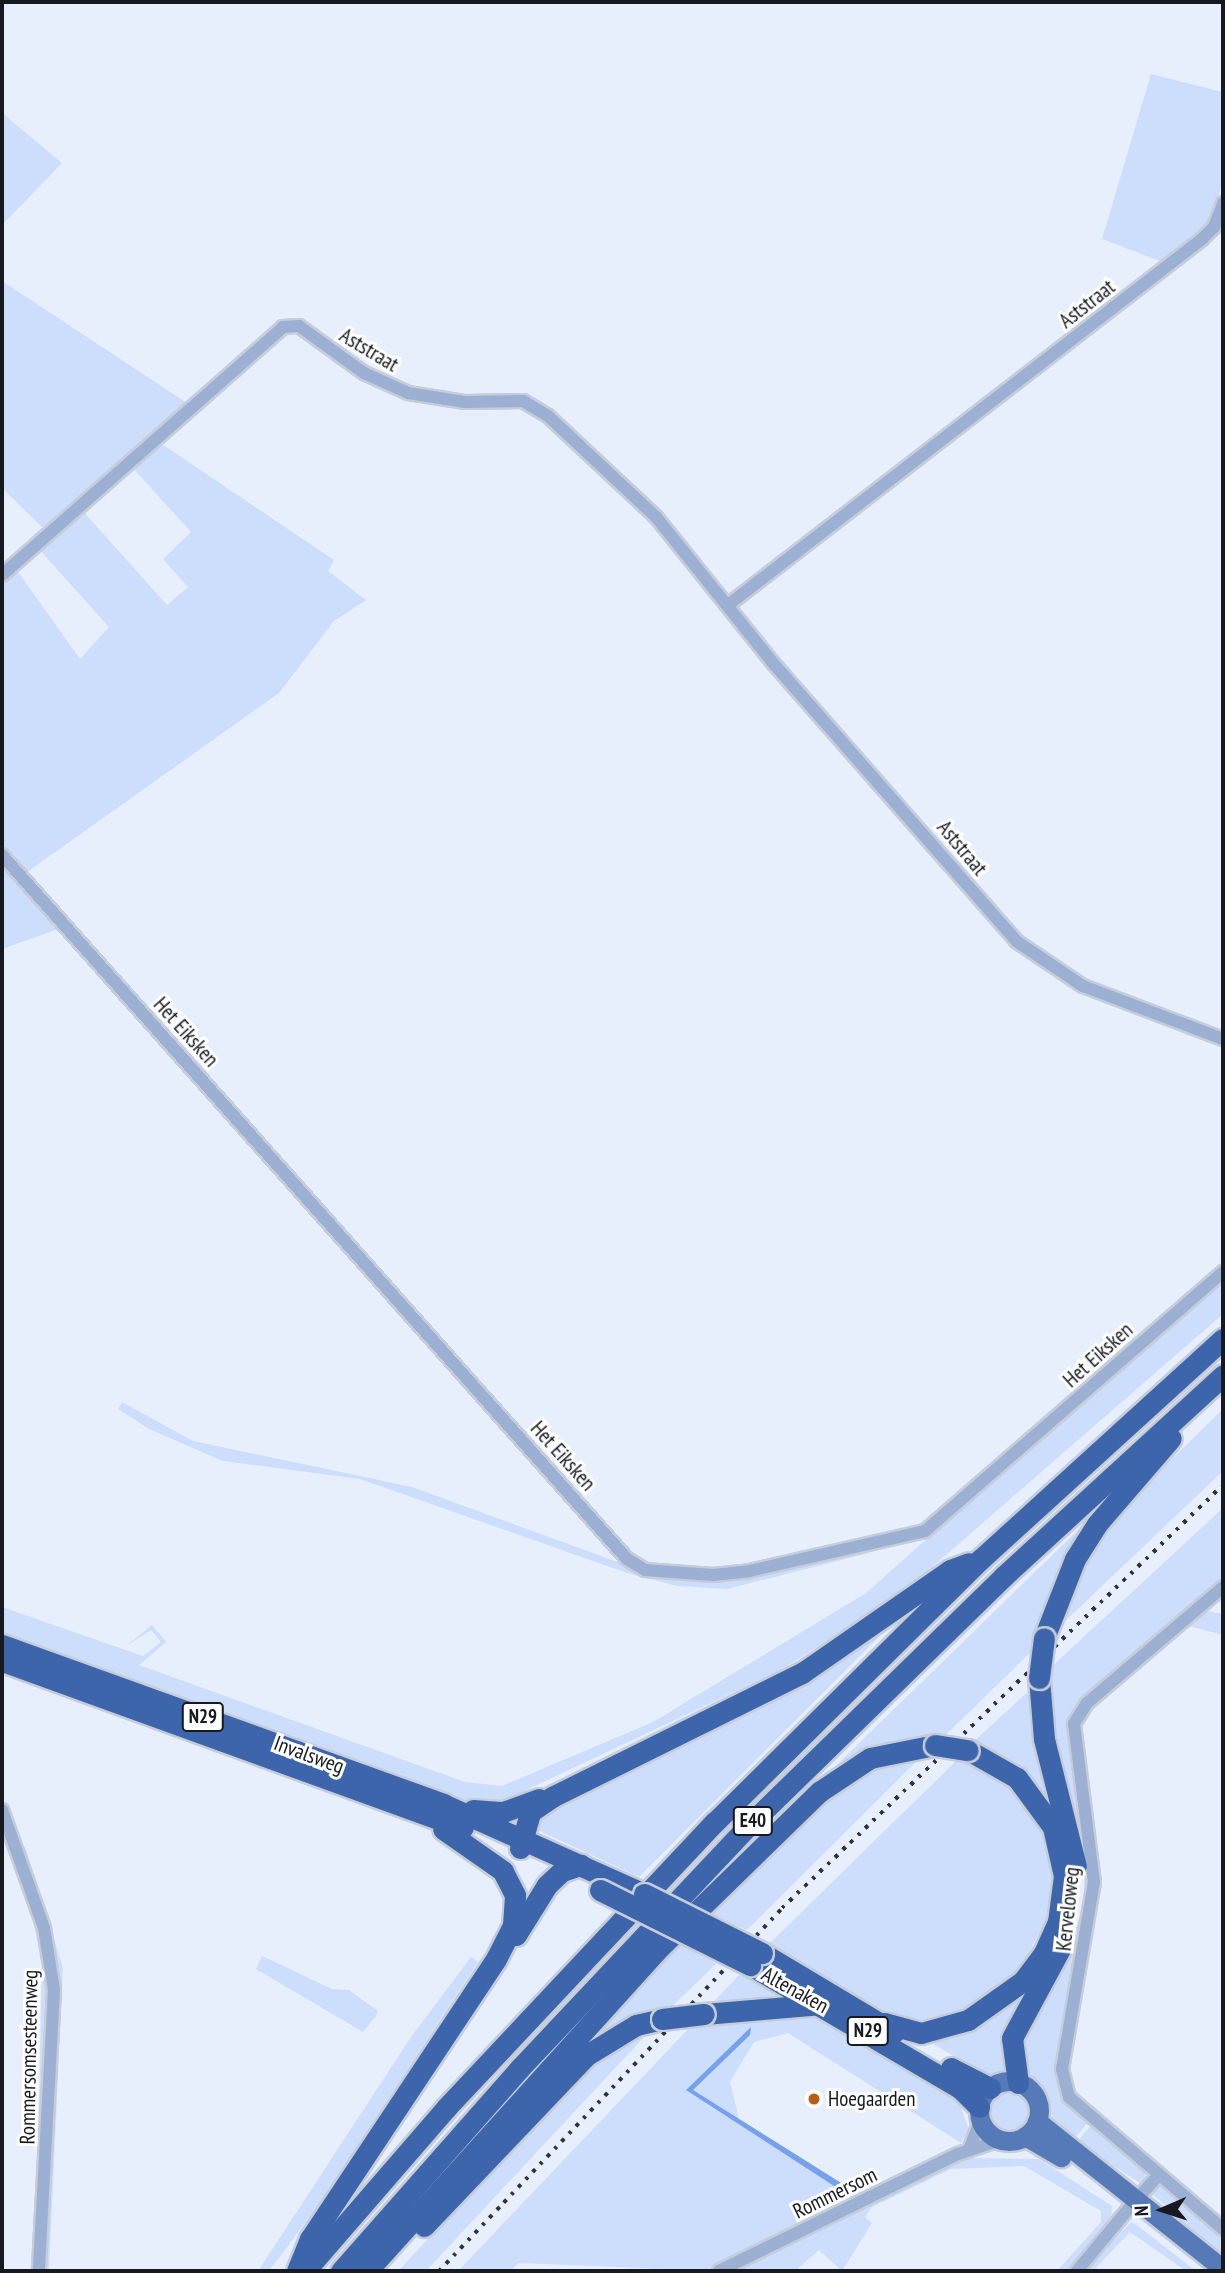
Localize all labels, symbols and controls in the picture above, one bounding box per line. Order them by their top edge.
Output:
street label: Aststraat [1054,274,1120,334]
street label: Aststraat [335,323,403,377]
street label: Aststraat [932,815,992,881]
street label: Het Eiksken [148,992,224,1072]
street label: Het Eiksken [1058,1317,1138,1393]
street label: Het Eiksken [525,1416,601,1496]
road number: N29 [180,1702,226,1732]
street label: Invalsweg [271,1731,347,1779]
road number: E40 [732,1806,774,1837]
street label: Kerveloweg [1051,1866,1085,1952]
street label: Altenaken [757,1961,833,2019]
street label: Rommersomsesteenweg [15,1969,43,2145]
road number: N29 [845,2016,891,2047]
place label: Hoegaarden [828,2086,915,2112]
marker: Hoegaarden [806,2091,822,2107]
street label: Rommersom [789,2162,881,2224]
north arrow [1127,2175,1197,2245]
text: N [1129,2205,1153,2217]

